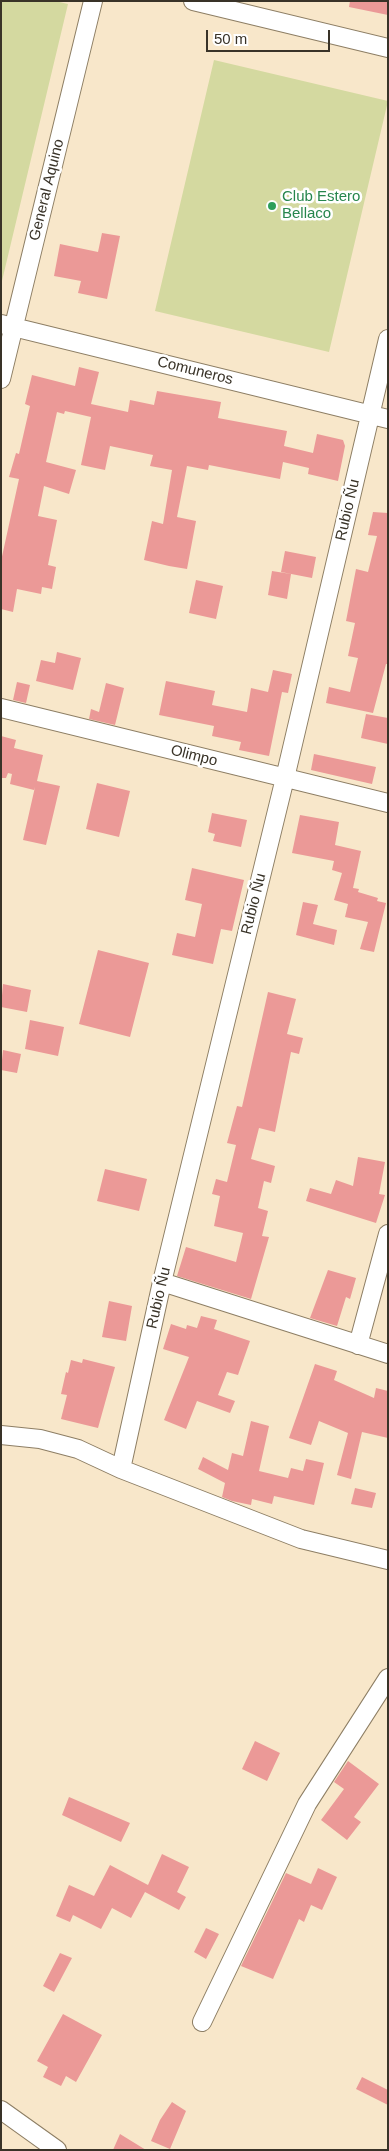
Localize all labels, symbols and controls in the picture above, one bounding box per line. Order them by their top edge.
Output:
scale bar [209,20,333,52]
text: 50 m [214,30,247,47]
street label: General Aquino [26,137,68,243]
place label: Club Estero Bellaco [282,188,360,223]
marker: Club Estero Bellaco [266,200,278,212]
street label: Comuneros [155,353,235,389]
street label: Rubio Ñu [332,478,364,542]
street label: Olimpo [169,742,219,770]
street label: Rubio Ñu [238,871,270,937]
street label: Rubio Ñu [143,1266,175,1330]

